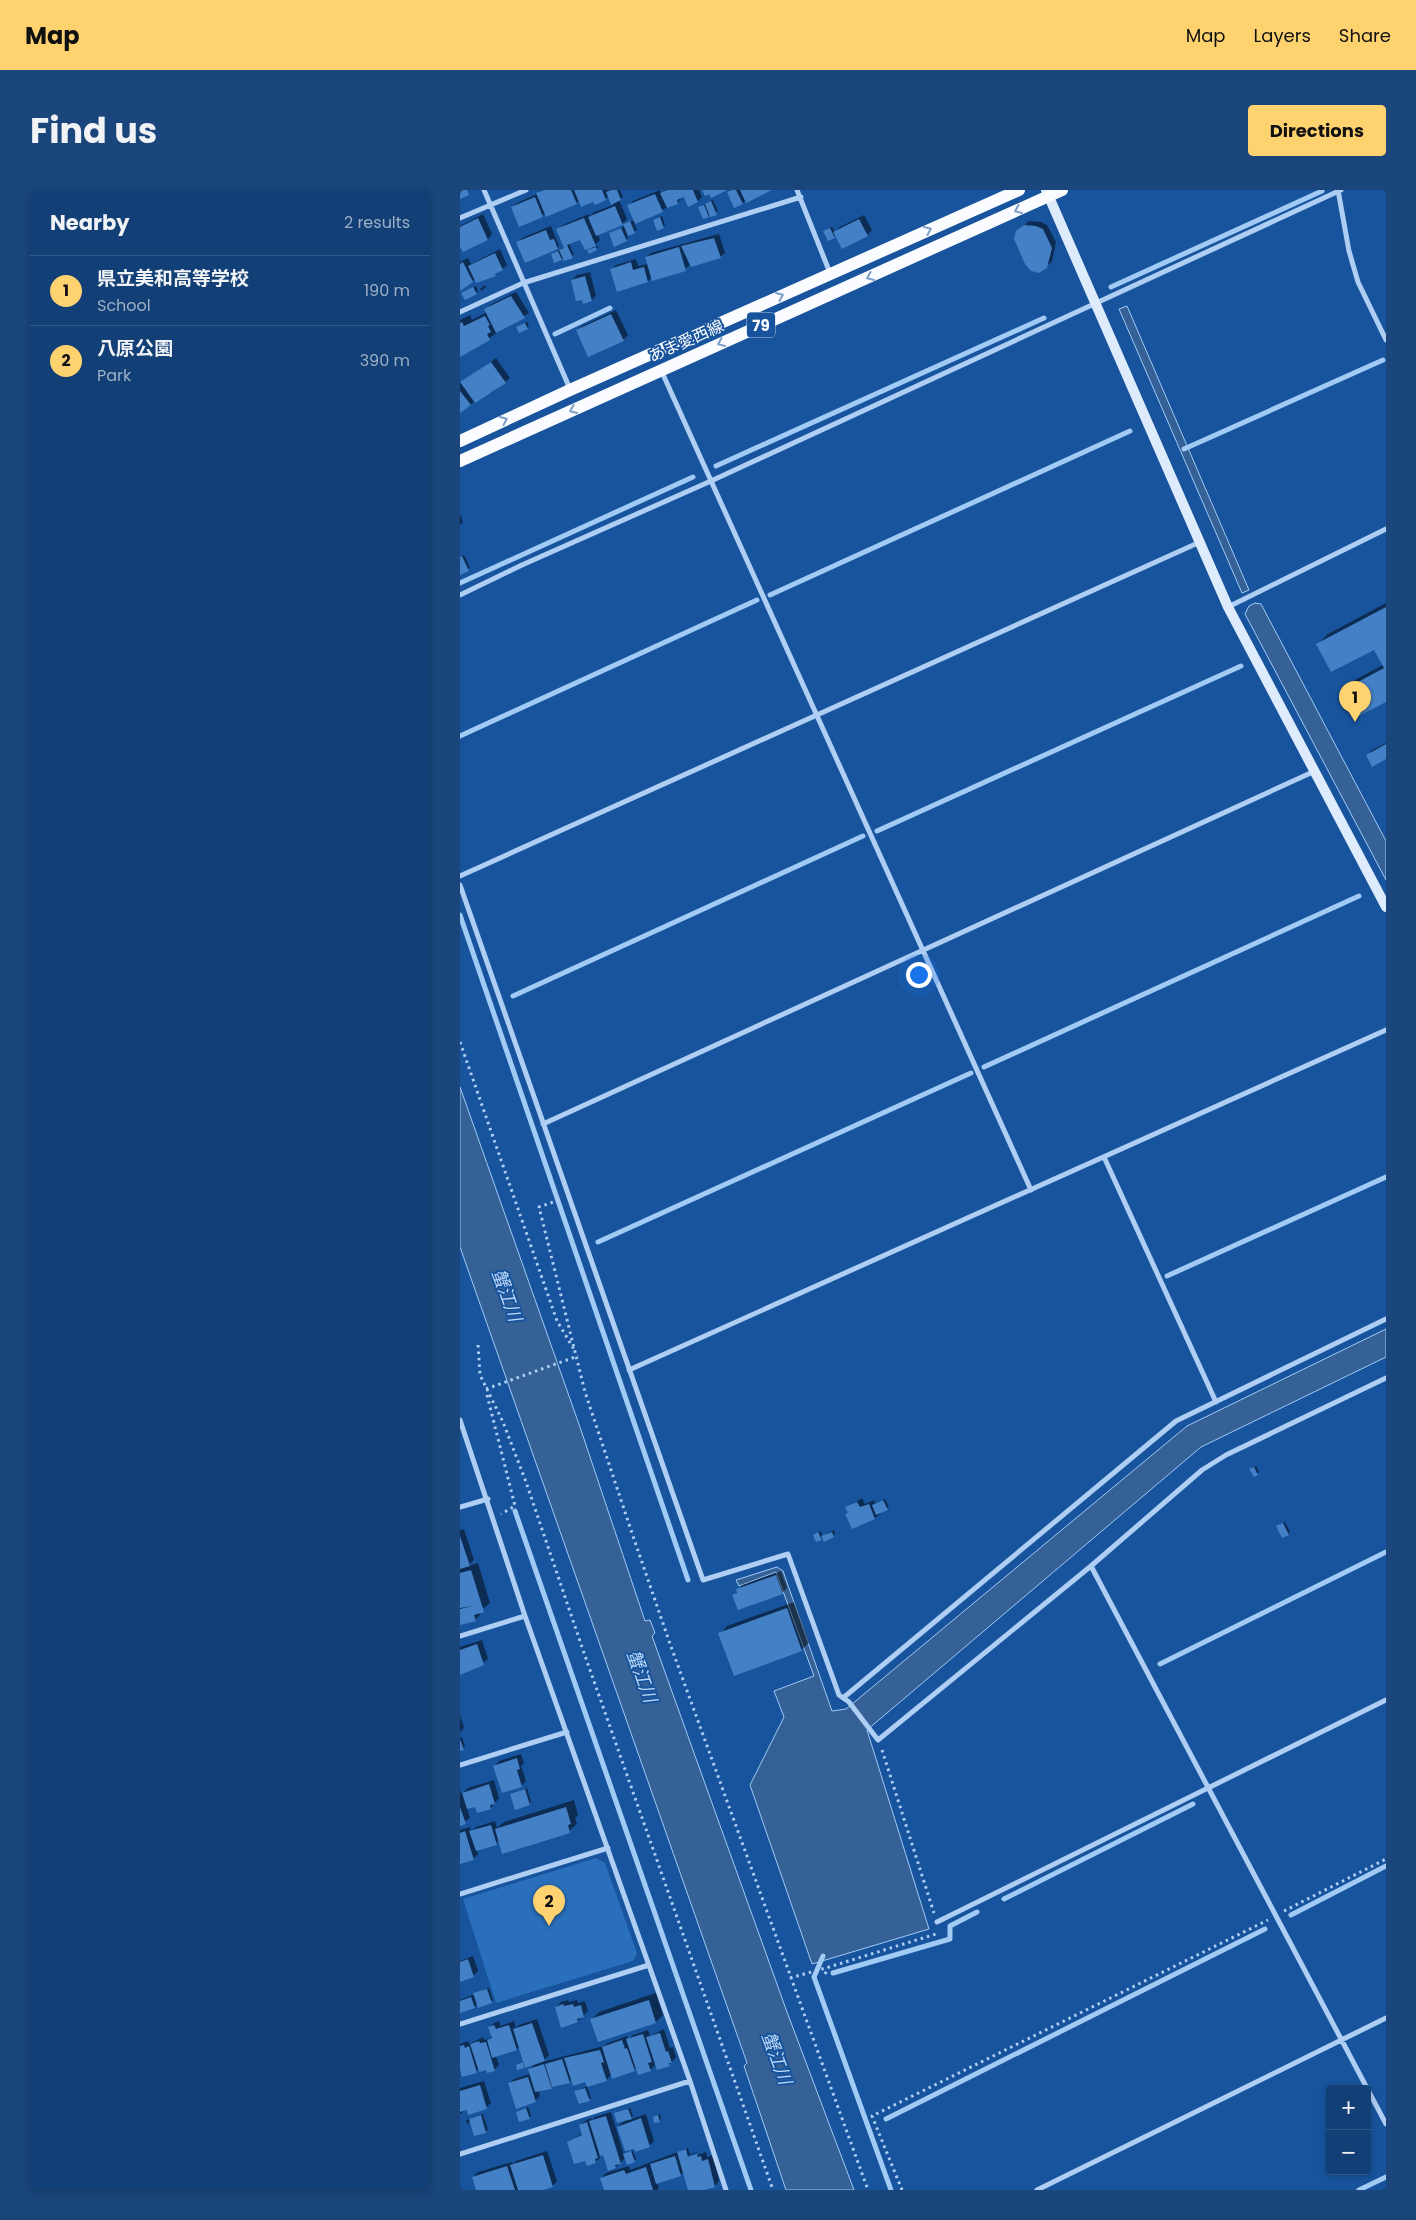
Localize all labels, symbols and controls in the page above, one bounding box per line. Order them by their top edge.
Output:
text: Map [25,19,80,52]
text: Map [1186,23,1226,48]
text: Layers [1254,23,1311,48]
text: Share [1339,23,1391,48]
button: Directions [1248,105,1386,156]
text: Find us [30,106,157,155]
one-way arrow [1014,204,1023,215]
text: Nearby [50,208,130,237]
text: 2 results [344,211,410,234]
one-way arrow [923,225,932,236]
text: 県立美和高等学校 [97,265,249,292]
one-way arrow [866,270,875,280]
text: 1 [63,279,69,302]
text: 190 m [364,279,410,302]
one-way arrow [775,291,784,302]
text: School [97,294,151,317]
road number: 79 [747,312,775,338]
street label: あま愛西線 [645,314,727,368]
text: 八原公園 [97,335,173,362]
one-way arrow [717,337,726,348]
text: 2 [61,349,71,372]
text: 390 m [360,349,410,372]
text: Park [97,364,131,387]
one-way arrow [569,404,578,414]
one-way arrow [499,416,508,427]
pin: 1 [1339,681,1371,722]
your location [906,962,932,988]
water label: 蟹江川 [486,1265,529,1327]
water label: 蟹江川 [621,1646,664,1708]
pin: 2 [533,1885,565,1926]
water label: 蟹江川 [756,2028,799,2090]
map controls [1326,2085,1371,2175]
button: + [1326,2085,1371,2130]
button: − [1326,2130,1371,2175]

